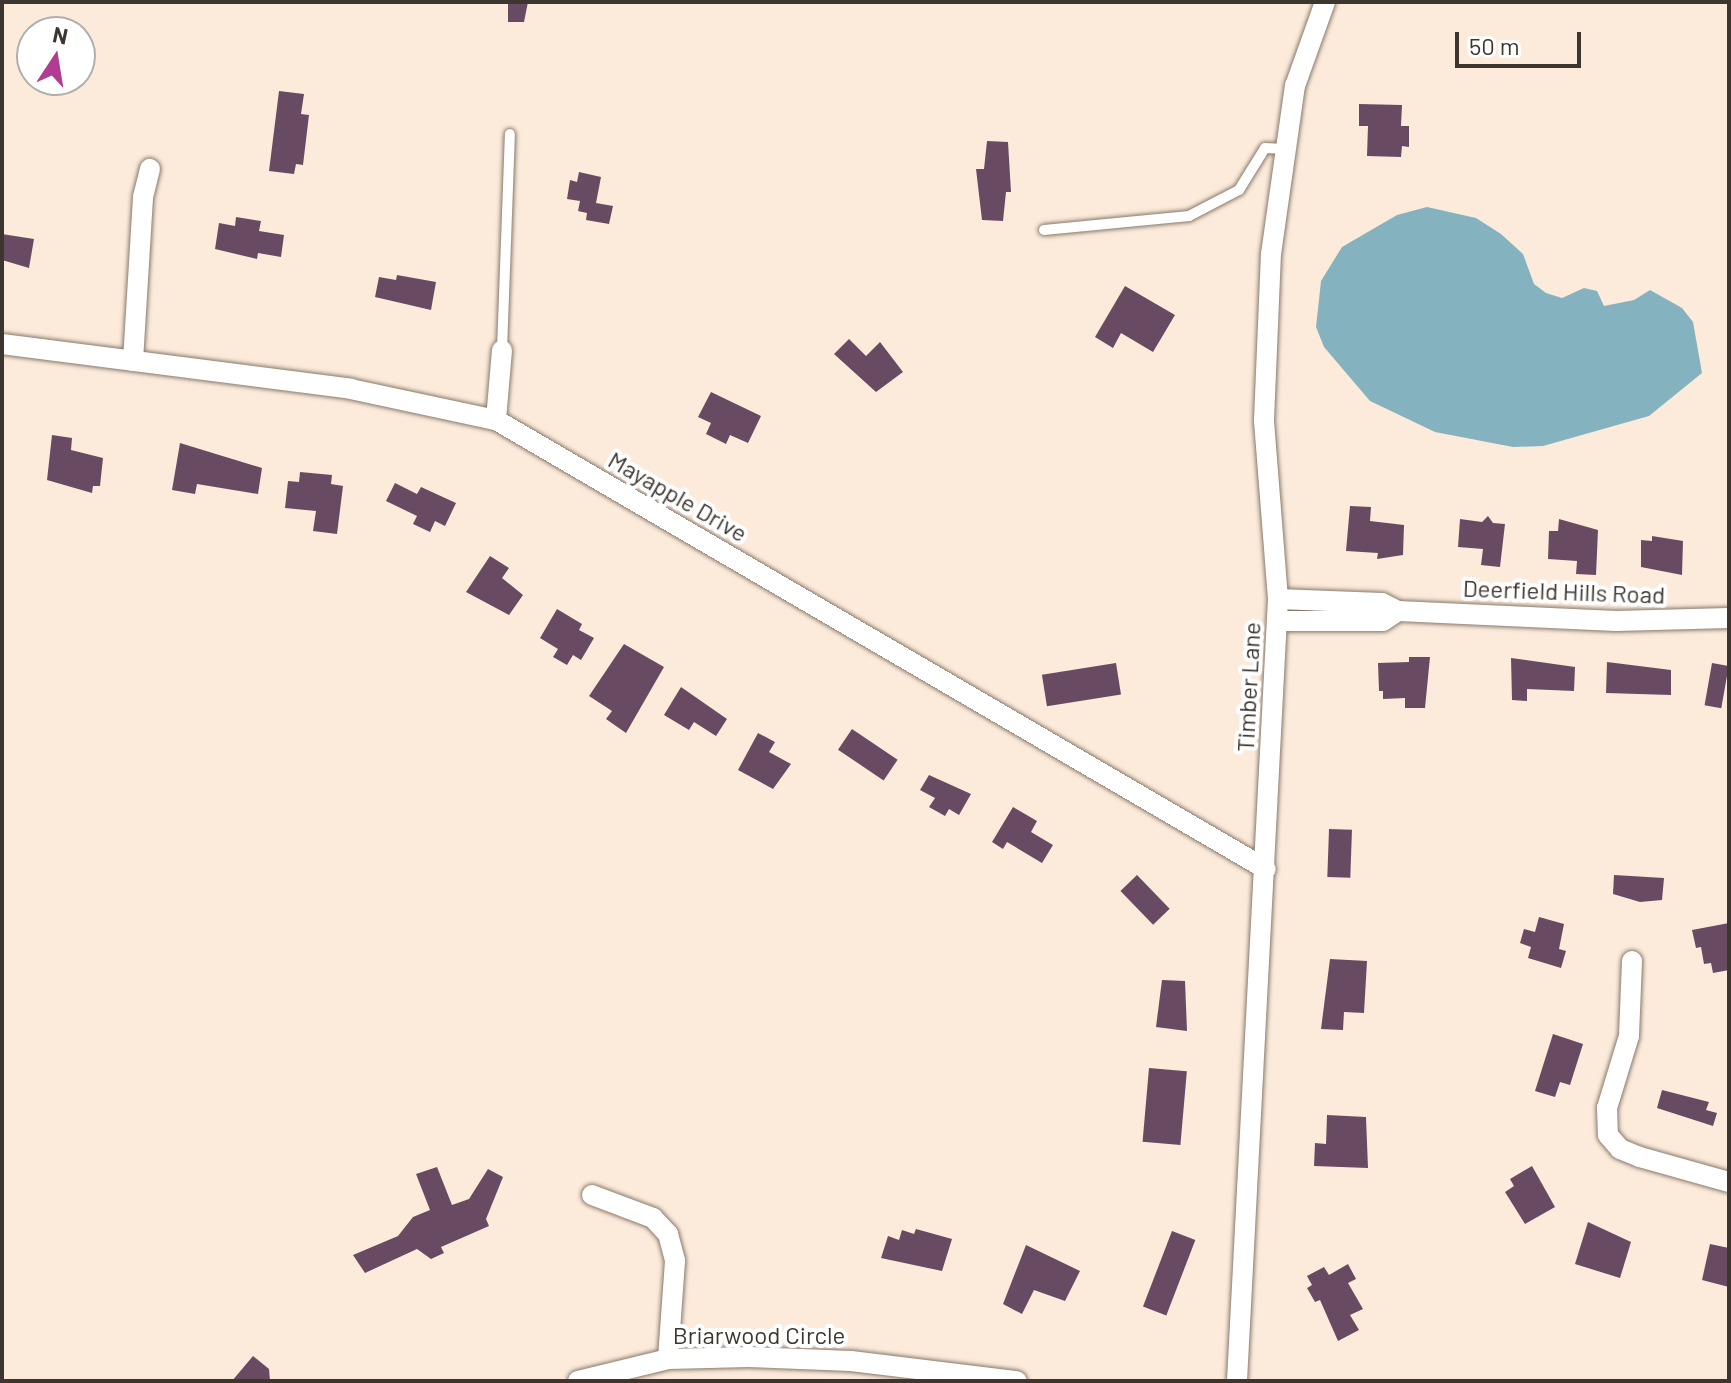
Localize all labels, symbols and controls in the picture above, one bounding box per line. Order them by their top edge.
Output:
north arrow [16,16,96,96]
scale bar [1459,16,1585,66]
text: N [51,20,70,49]
text: 50 m [1469,31,1520,60]
street label: Mayapple Drive [603,445,753,547]
street label: Deerfield Hills Road [1462,573,1666,609]
street label: Timber Lane [1230,621,1266,753]
street label: Briarwood Circle [673,1321,845,1349]

